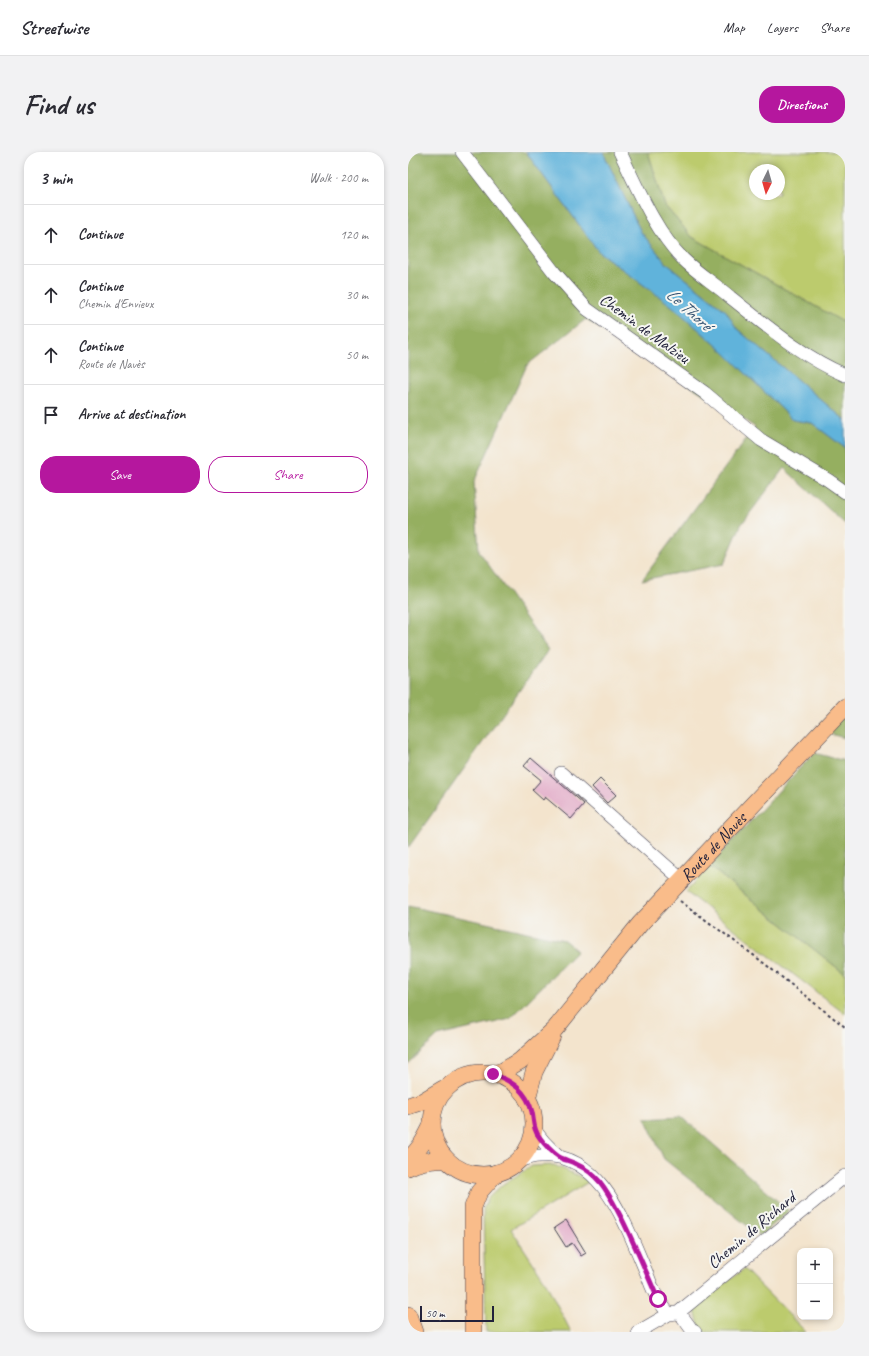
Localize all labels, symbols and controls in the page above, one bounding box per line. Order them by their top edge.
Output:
text: Streetwise [20,16,88,40]
text: Map [723,19,745,36]
text: Layers [767,19,798,36]
text: Share [820,19,849,36]
button: Directions [759,86,845,123]
text: Find us [24,87,94,122]
north arrow [749,164,785,200]
text: 3 min [40,168,73,189]
text: Walk · 200 m [309,170,368,186]
icon: ahead [40,224,62,246]
text: Continue [78,225,123,244]
text: 120 m [340,227,368,243]
text: Continue [78,277,123,296]
water label: Le Thoré [662,283,720,338]
icon: ahead [40,284,62,306]
text: 30 m [346,287,368,303]
street label: Chemin de Malzieu [596,289,695,369]
text: Chemin d'Envieux [78,296,153,312]
text: Continue [78,337,123,356]
icon: ahead [40,344,62,366]
text: 50 m [346,347,368,363]
text: Route de Navès [78,356,144,372]
icon: arrive [40,404,62,426]
text: Arrive at destination [78,405,185,424]
button: Save [40,456,200,493]
button: Share [208,456,368,493]
street label: Route de Navès [676,807,752,886]
route end [484,1065,502,1083]
street label: Chemin de Richard [703,1185,802,1273]
map controls [797,1248,833,1320]
button: + [797,1248,833,1284]
button: − [797,1284,833,1320]
route start [649,1290,667,1308]
scale bar [420,1304,494,1323]
text: 50 m [426,1306,445,1320]

